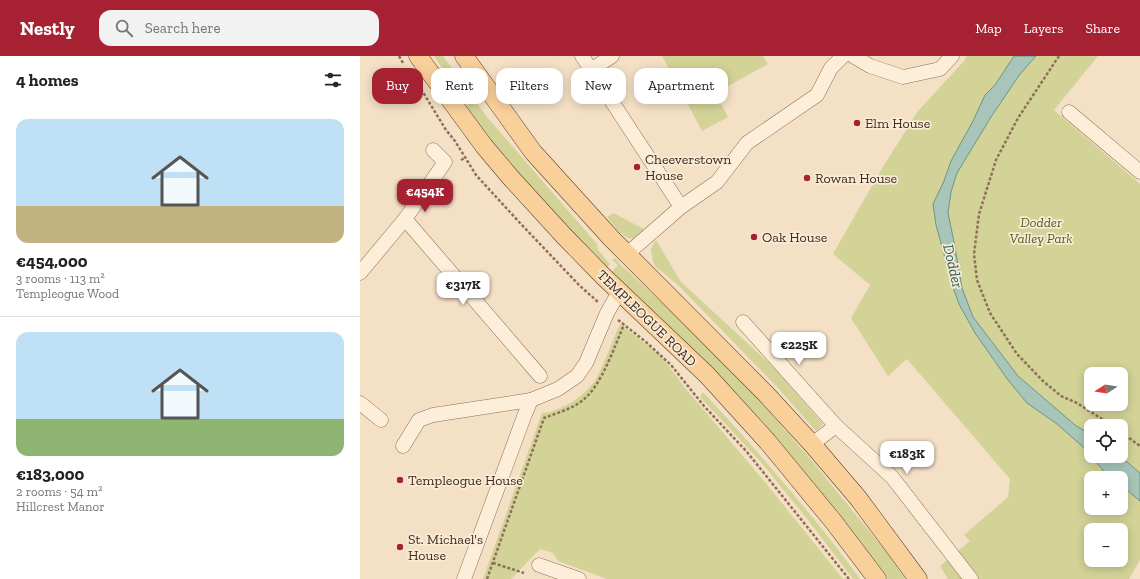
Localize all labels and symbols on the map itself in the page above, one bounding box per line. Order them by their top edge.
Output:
place label: Elm House [865,115,931,132]
marker: Elm House [852,118,862,128]
place label: Cheeverstown House [645,151,731,184]
marker: Cheeverstown House [632,162,642,172]
place label: Rowan House [815,170,898,187]
marker: Rowan House [802,173,812,183]
pin: €454K [397,179,453,213]
park label: Dodder Valley Park [1009,214,1073,247]
place label: Oak House [762,229,828,246]
marker: Oak House [749,232,759,242]
water label: Dodder [939,242,967,291]
street label: TEMPLEOGUE ROAD [593,267,700,370]
pin: €317K [435,272,491,306]
pin: €225K [771,332,827,366]
north arrow [1084,367,1128,411]
pin: €183K [879,441,935,475]
place label: Templeogue House [408,472,523,489]
marker: Templeogue House [395,475,405,485]
place label: St. Michael's House [408,531,483,564]
marker: St. Michael's House [395,542,405,552]

